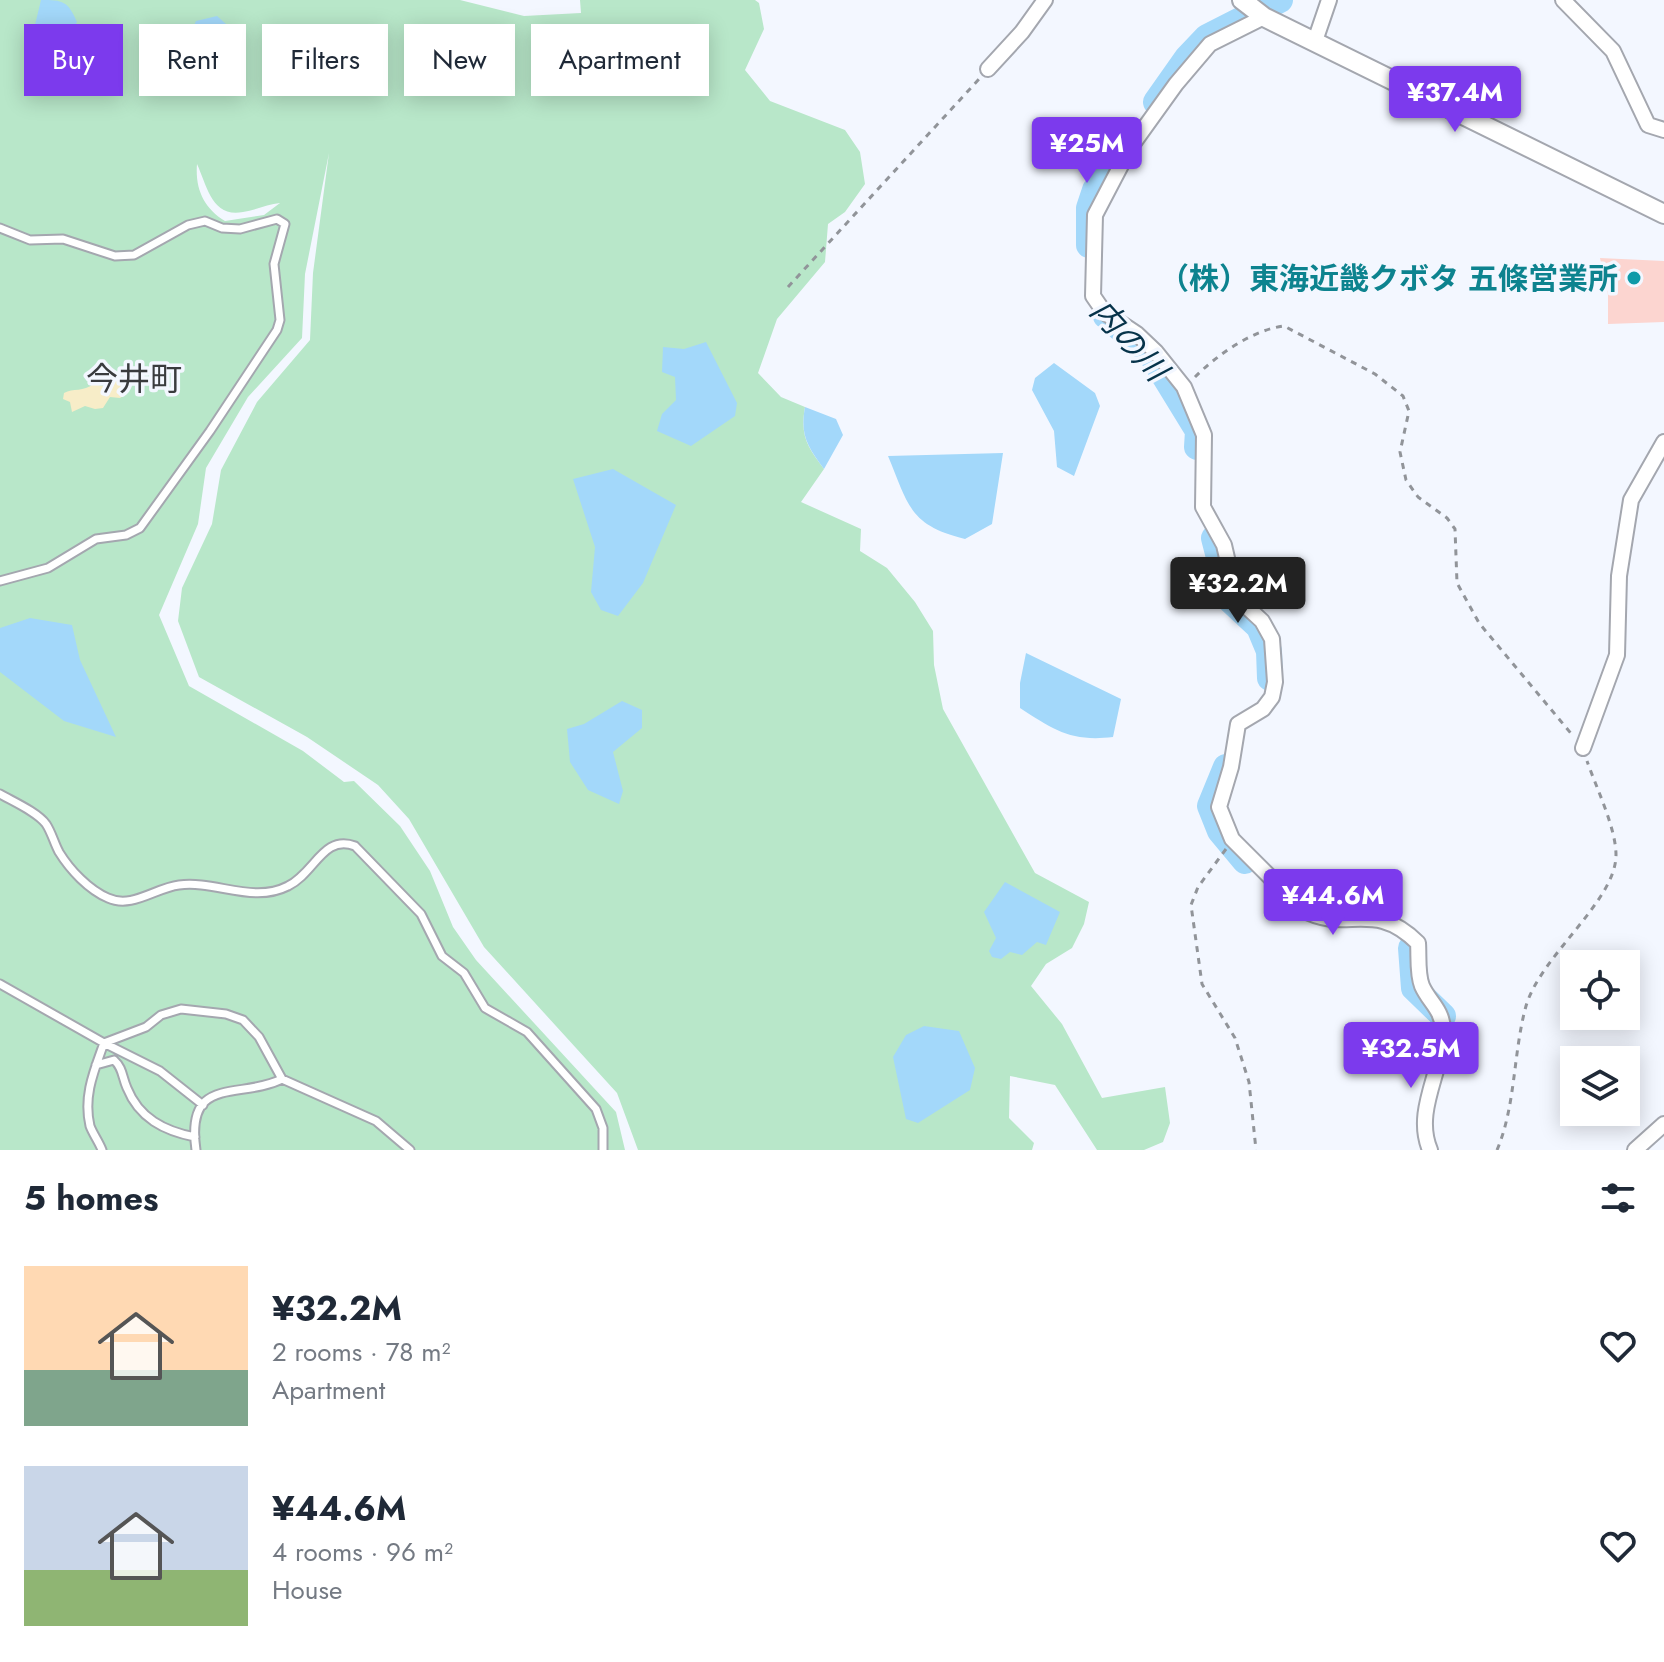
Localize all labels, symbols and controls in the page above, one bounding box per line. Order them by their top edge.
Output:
chip: Buy [24,24,123,96]
chip: Rent [139,24,246,96]
chip: Filters [262,24,388,96]
chip: New [404,24,515,96]
chip: Apartment [531,24,709,96]
pin: ¥37.4M [1390,66,1520,134]
text: ¥37.4M [1407,73,1503,111]
pin: ¥25M [1040,117,1134,185]
text: ¥25M [1050,124,1124,162]
place label: （株）東海近畿クボタ 五條営業所 [1159,257,1618,300]
marker: （株）東海近畿クボタ 五條営業所 [1625,269,1643,287]
water label: 内の川 [1080,289,1180,393]
district label: 今井町 [86,356,182,402]
pin: ¥32.2M [1173,557,1303,625]
text: ¥32.2M [1188,564,1288,602]
pin: ¥44.6M [1268,869,1398,937]
text: ¥44.6M [1282,876,1384,914]
map controls [1560,950,1640,1126]
button: locate [1560,950,1640,1030]
pin: ¥32.5M [1346,1022,1476,1090]
text: ¥32.5M [1362,1029,1460,1067]
button: layers [1560,1046,1640,1126]
text: 5 homes [24,1174,158,1223]
icon: filters [1596,1176,1640,1220]
text: ¥32.2M [272,1284,402,1333]
icon: home [88,1298,184,1394]
icon: heart [1596,1324,1640,1368]
text: 2 rooms · 78 m² [272,1333,451,1371]
text: Apartment [272,1371,385,1409]
text: ¥44.6M [272,1484,406,1533]
icon: home [88,1498,184,1594]
icon: heart [1596,1524,1640,1568]
text: 4 rooms · 96 m² [272,1533,453,1571]
text: House [272,1571,342,1609]

